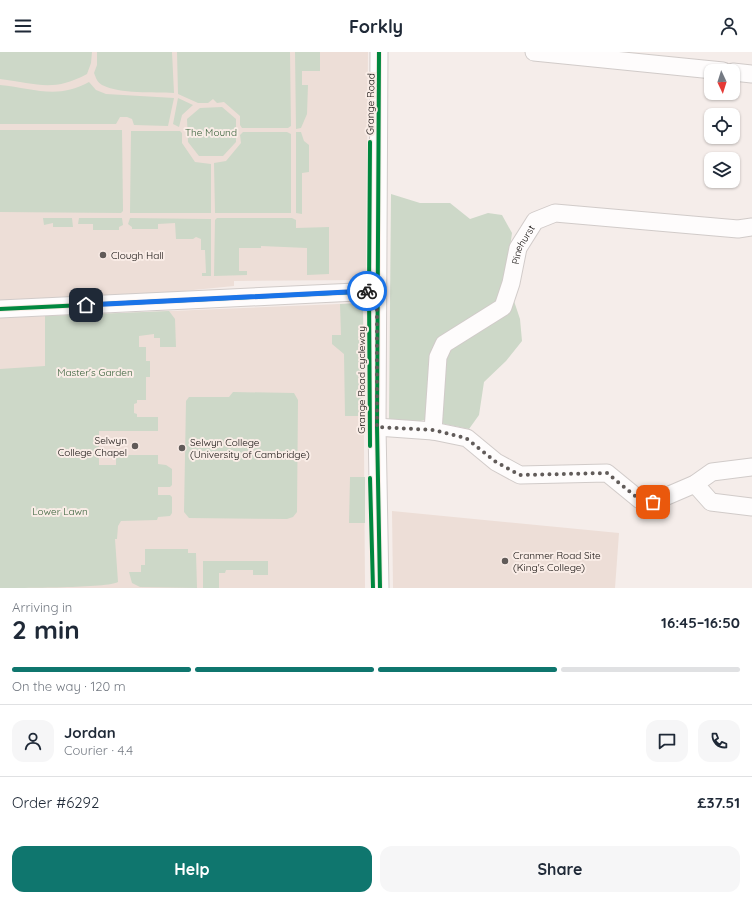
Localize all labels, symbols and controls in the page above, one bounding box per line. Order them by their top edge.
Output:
icon: menu [12,15,34,37]
text: Forkly [349,15,403,38]
icon: person [718,15,740,37]
north arrow [704,64,740,100]
map controls [704,64,740,188]
street label: Grange Road [363,73,378,135]
button: locate [704,108,740,144]
park label: The Mound [185,126,237,139]
button: layers [704,152,740,188]
street label: Pinehurst [509,222,538,266]
place label: Clough Hall [111,249,164,262]
marker: Clough Hall [98,250,108,260]
courier [347,271,387,311]
icon: bike [356,280,378,302]
pin [69,288,103,322]
icon: home [75,294,97,316]
street label: Grange Road cycleway [355,326,368,434]
park label: Master's Garden [57,366,133,379]
place label: Selwyn College Chapel [58,434,127,459]
place label: Selwyn College (University of Cambridge) [190,436,310,461]
marker: Selwyn College Chapel [130,441,140,451]
marker: Selwyn College (University of Cambridge) [177,443,187,453]
pin [636,485,670,519]
icon: bag [642,491,664,513]
park label: Lower Lawn [32,505,88,518]
place label: Cranmer Road Site (King's College) [513,549,601,574]
marker: Cranmer Road Site (King's College) [500,556,510,566]
text: Arriving in [12,599,72,615]
text: 2 min [12,613,80,646]
text: 16:45–16:50 [661,613,740,632]
text: On the way · 120 m [12,678,126,694]
button: person [12,720,54,762]
button: chat [646,720,688,762]
button: phone [698,720,740,762]
text: Jordan [64,723,116,742]
text: Courier · 4.4 [64,742,133,758]
text: Order #6292 [12,793,99,812]
text: £37.51 [697,793,740,812]
button: Help [12,846,372,892]
button: Share [380,846,740,892]

